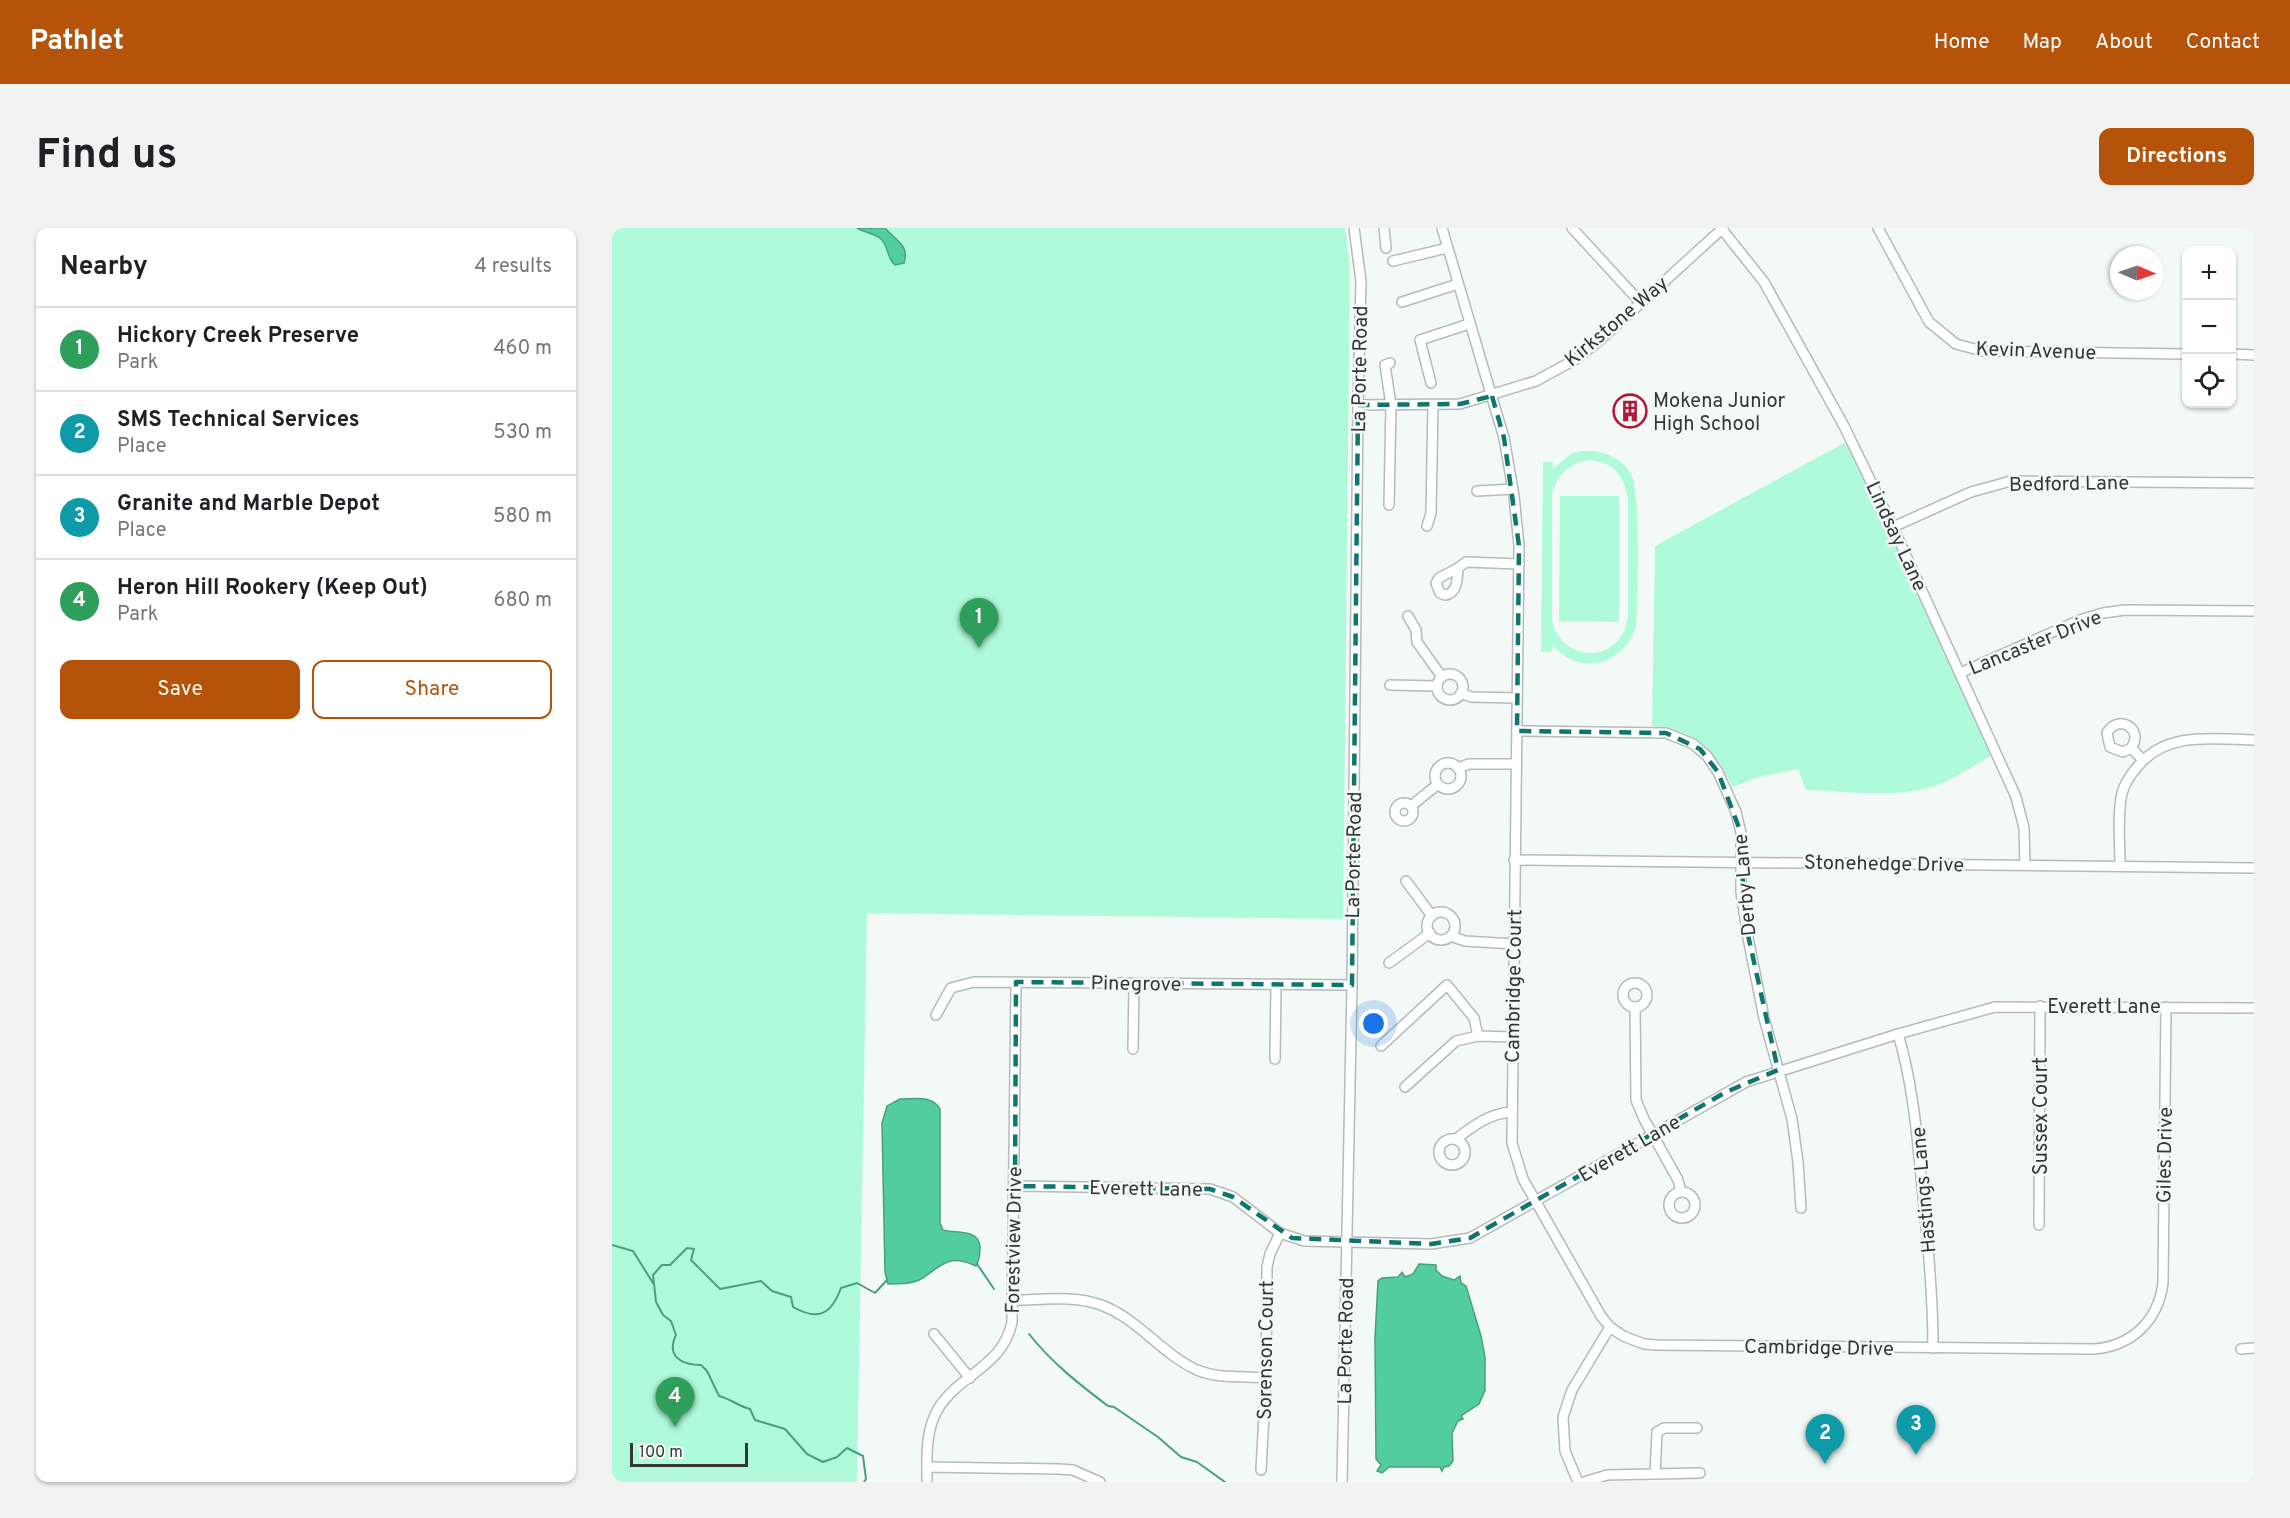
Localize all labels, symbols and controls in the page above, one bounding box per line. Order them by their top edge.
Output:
text: Pathlet [30,24,124,60]
text: Home [1934,29,1990,56]
text: Map [2023,29,2062,56]
text: About [2095,29,2153,56]
text: Contact [2186,29,2260,56]
button: Directions [2099,128,2254,185]
text: Find us [36,130,177,183]
north arrow [2110,246,2164,300]
map controls [2182,246,2236,408]
button: + [2182,246,2236,300]
text: Nearby [60,251,148,284]
text: 4 results [475,254,552,280]
street label: Kirkstone Way [1560,272,1675,374]
button: − [2182,300,2236,354]
street label: La Porte Road [1347,305,1375,433]
text: Hickory Creek Preserve [117,323,359,350]
text: 1 [76,336,84,362]
text: 460 m [493,336,552,362]
street label: Kevin Avenue [1975,337,2097,367]
text: Park [117,350,158,376]
button: locate [2182,354,2236,408]
place label: Mokena Junior High School [1653,389,1786,438]
building icon: Mokena Junior High School [1612,393,1648,429]
text: SMS Technical Services [117,407,360,434]
text: 2 [73,420,86,446]
text: 530 m [493,420,552,446]
text: Place [117,434,167,460]
street label: Bedford Lane [2009,471,2129,499]
street label: Lindsay Lane [1858,478,1932,596]
text: Granite and Marble Depot [117,491,380,518]
text: 3 [74,504,86,530]
text: 580 m [493,504,552,530]
text: Place [117,518,167,544]
text: Heron Hill Rookery (Keep Out) [117,575,428,602]
text: 4 [73,588,86,614]
text: 680 m [494,588,552,614]
pin: 1 [960,598,998,648]
text: Park [117,602,158,628]
street label: Lancaster Drive [1965,605,2106,682]
button: Save [60,660,300,719]
button: Share [312,660,552,719]
street label: La Porte Road [1341,791,1369,919]
street label: Derby Lane [1729,832,1763,937]
street label: Stonehedge Drive [1804,851,1964,879]
street label: Cambridge Court [1501,909,1529,1063]
street label: Pinegrove [1090,971,1182,999]
street label: Everett Lane [2047,995,2161,1021]
your location [1359,1009,1388,1038]
street label: Sussex Court [2029,1057,2055,1175]
street label: Giles Drive [2152,1107,2180,1203]
street label: Everett Lane [1574,1110,1686,1189]
street label: Hastings Lane [1907,1126,1943,1254]
street label: Forestview Drive [1001,1166,1029,1314]
street label: Everett Lane [1089,1176,1203,1204]
street label: La Porte Road [1333,1277,1361,1405]
street label: Sorenson Court [1253,1280,1281,1420]
street label: Cambridge Drive [1744,1335,1894,1363]
pin: 4 [656,1378,694,1427]
pin: 3 [1896,1406,1936,1455]
pin: 2 [1806,1414,1844,1464]
scale bar [630,1440,748,1468]
text: 100 m [639,1443,683,1463]

